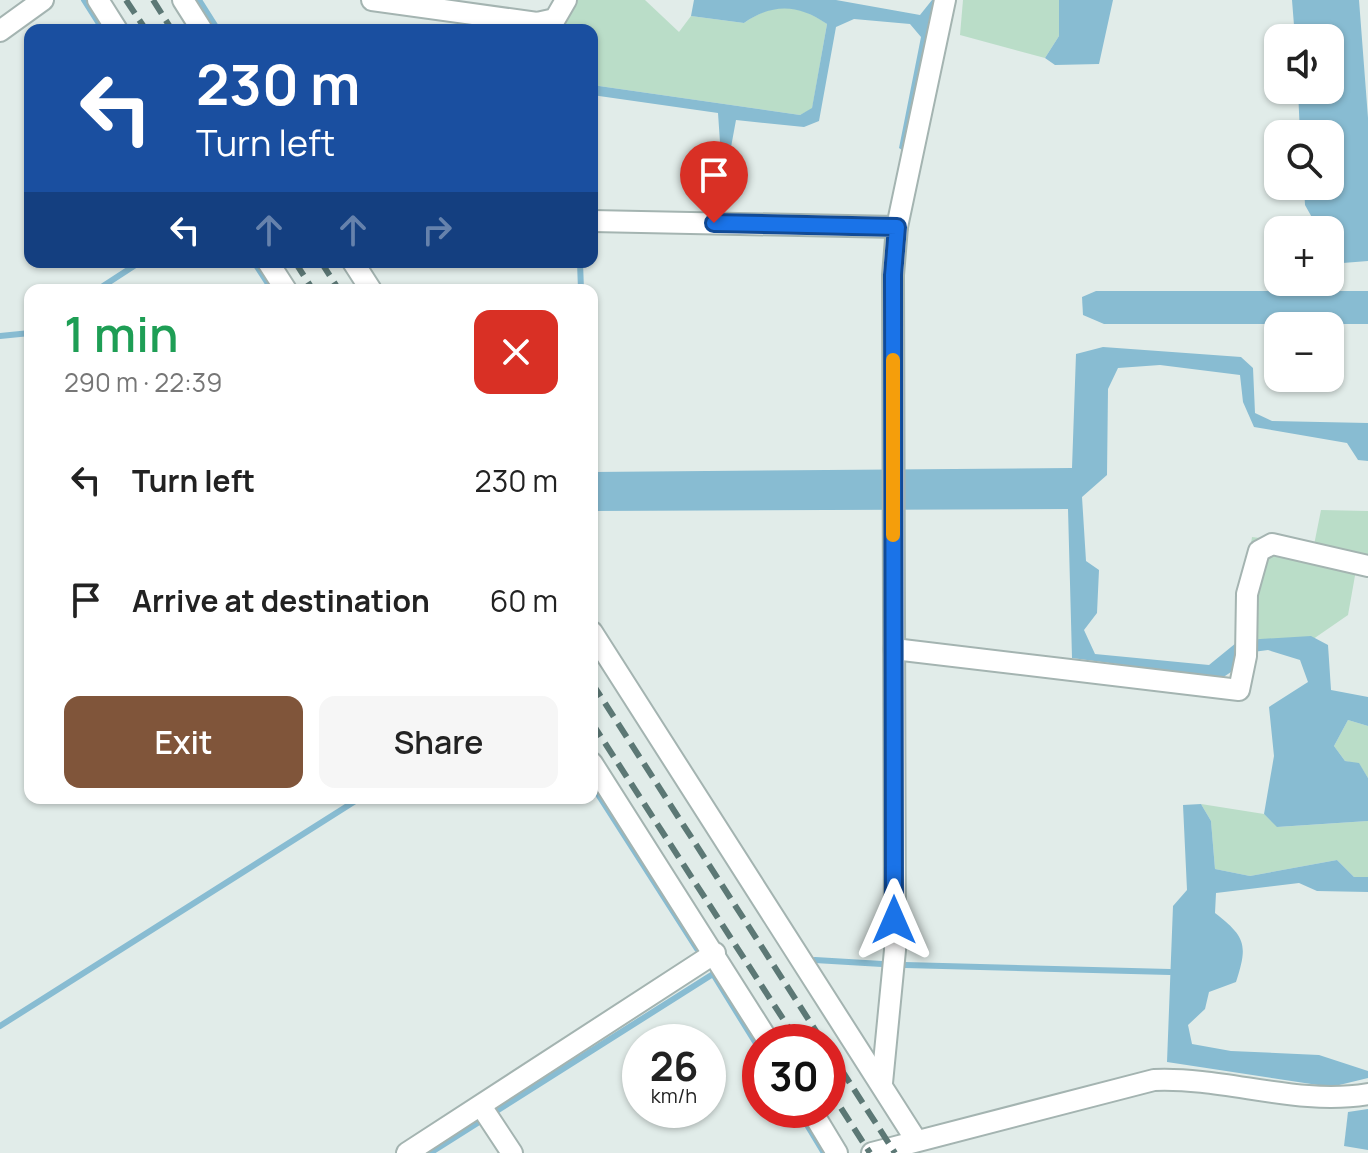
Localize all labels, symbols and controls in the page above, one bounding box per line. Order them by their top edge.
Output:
map controls [1264,24,1344,392]
button: sound [1264,24,1344,104]
text: 230 m [196,45,360,122]
icon: left [64,56,168,160]
text: Turn left [196,118,335,167]
button: search [1264,120,1344,200]
pin [680,141,748,223]
icon: arrive [692,153,736,197]
icon: left [163,208,207,252]
icon: ahead [247,208,291,252]
icon: ahead [331,208,375,252]
icon: right [415,208,459,252]
button: + [1264,216,1344,296]
text: 1 min [64,301,178,366]
button: close [474,310,558,394]
button: − [1264,312,1344,392]
text: 290 m · 22:39 [64,364,222,400]
icon: left [64,458,108,502]
text: Turn left [132,460,255,501]
text: 230 m [475,460,558,501]
icon: arrive [64,578,108,622]
text: Arrive at destination [132,580,430,621]
text: 60 m [490,580,558,621]
button: Exit [64,696,303,788]
button: Share [319,696,558,788]
position arrow [852,878,936,962]
speed limit sign: 30 [742,1024,846,1128]
text: 26 [650,1038,698,1093]
text: km/h [651,1082,697,1109]

